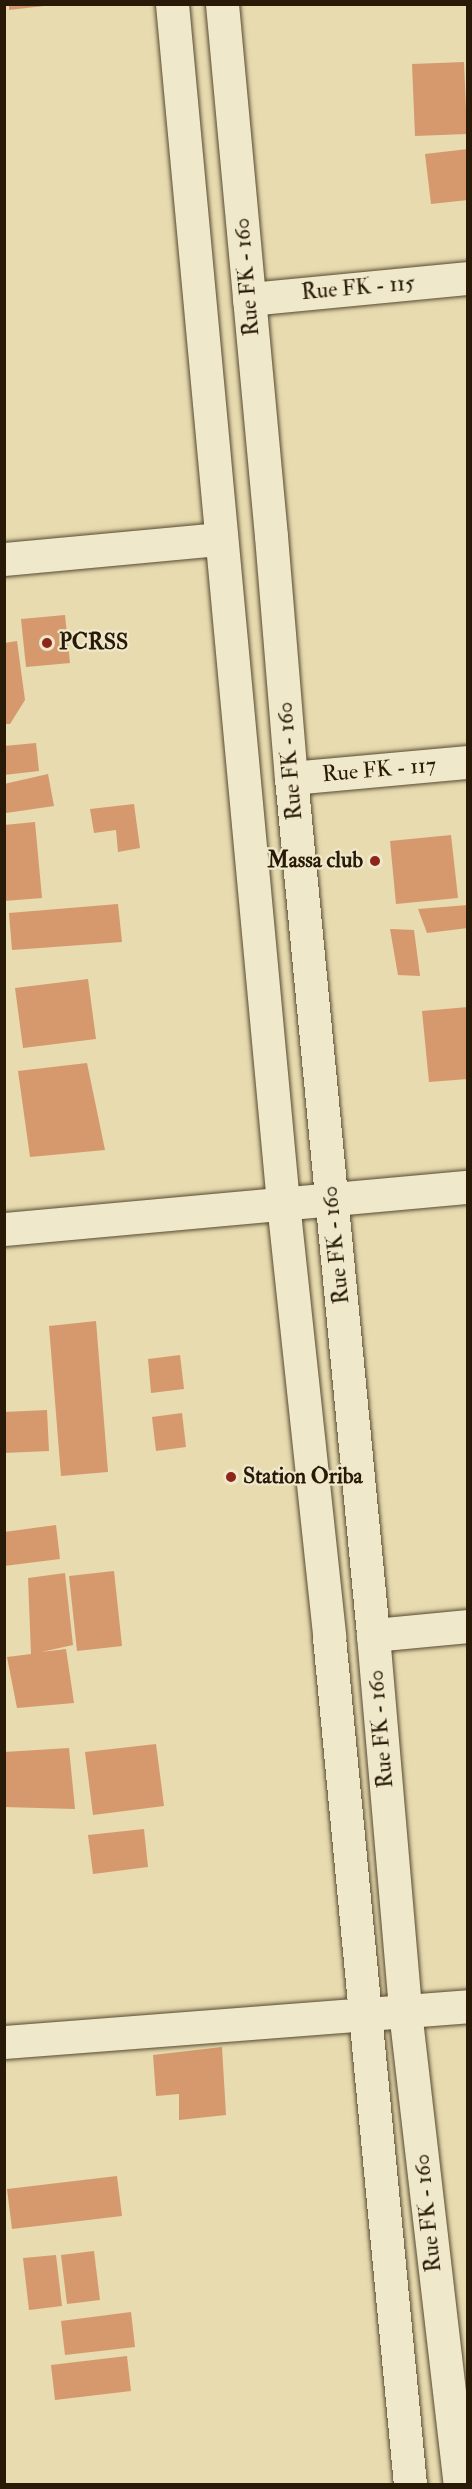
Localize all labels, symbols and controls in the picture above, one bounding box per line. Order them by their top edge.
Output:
street label: Rue FK - 160 [229,217,265,337]
street label: Rue FK - 115 [300,270,416,306]
place label: PCRSS [59,630,128,656]
marker: PCRSS [40,636,54,650]
street label: Rue FK - 160 [272,701,308,821]
street label: Rue FK - 117 [321,752,437,788]
place label: Massa club [268,848,363,874]
marker: Massa club [368,854,382,868]
street label: Rue FK - 160 [317,1185,355,1305]
place label: Station Oriba [243,1464,363,1490]
marker: Station Oriba [224,1470,238,1484]
street label: Rue FK - 160 [363,1669,399,1789]
street label: Rue FK - 160 [409,2153,447,2273]

